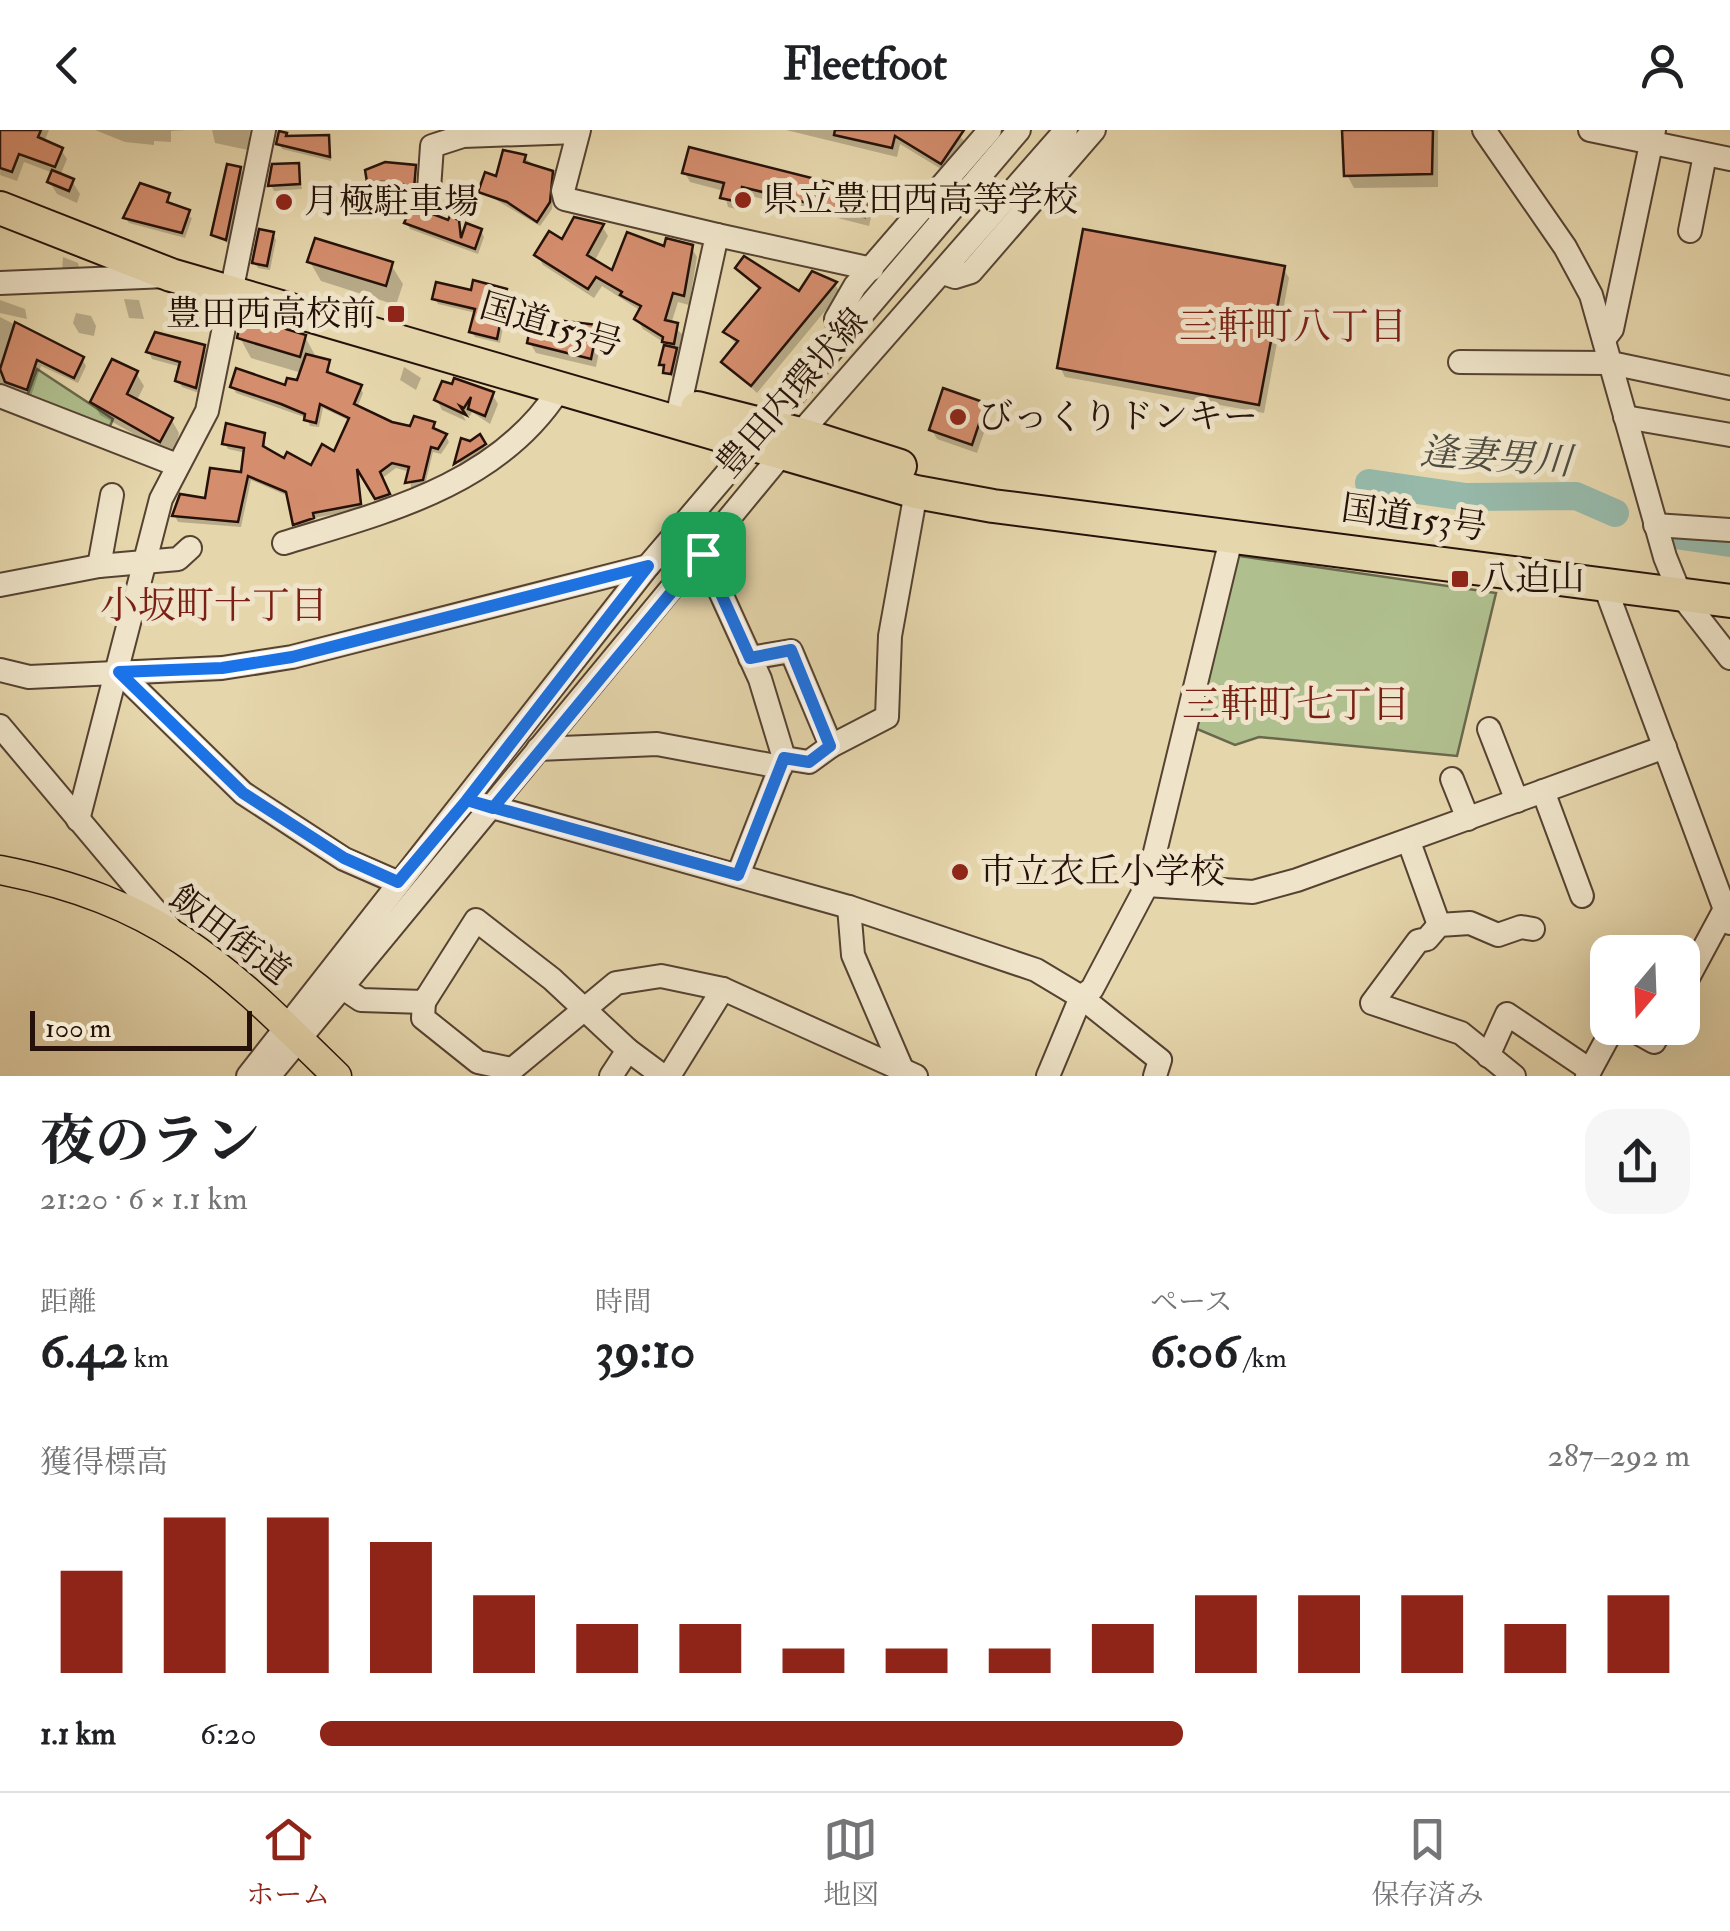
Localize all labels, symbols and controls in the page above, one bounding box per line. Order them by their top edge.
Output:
text: Fleetfoot [783,37,947,93]
icon: back [40,38,95,93]
icon: person [1635,38,1690,93]
place label: 県立豊田西高等学校 [763,178,1078,222]
place label: 月極駐車場 [304,180,479,224]
marker: 県立豊田西高等学校 [732,189,754,211]
marker: 月極駐車場 [273,191,295,213]
street label: 国道153号 [475,284,627,366]
place label: 豊田西高校前 [166,292,376,336]
street label: 豊田内環状線 [707,299,877,487]
marker: 豊田西高校前 [385,303,407,325]
district label: 三軒町八丁目 [1179,303,1407,351]
place label: びっくりドンキー [978,395,1258,439]
marker: びっくりドンキー [947,406,969,428]
water label: 逢妻男川 [1419,428,1577,487]
street label: 国道153号 [1339,486,1489,550]
pin [661,512,746,597]
icon: arrive [676,527,731,582]
place label: 八迫山 [1480,557,1585,601]
marker: 八迫山 [1449,568,1471,590]
district label: 小坂町十丁目 [100,582,328,630]
district label: 三軒町七丁目 [1182,681,1410,729]
place label: 市立衣丘小学校 [980,850,1225,894]
marker: 市立衣丘小学校 [949,861,971,883]
street label: 飯田街道 [161,875,299,995]
north arrow [1590,935,1700,1045]
map controls [1590,935,1700,1045]
scale bar [30,1006,252,1050]
text: 100 m [45,1011,111,1046]
text: 夜のラン [40,1107,260,1176]
button: share [1585,1109,1690,1214]
text: 21:20 · 6 × 1.1 km [40,1179,247,1219]
text: 距離 [40,1285,96,1320]
text: 時間 [595,1285,651,1320]
text: ペース [1150,1285,1233,1320]
text: 6.42 [40,1320,128,1383]
text: 39:10 [595,1320,695,1383]
text: 6:06 [1150,1320,1238,1383]
text: km [128,1341,169,1376]
text: /km [1238,1341,1287,1376]
text: 287–292 m [1548,1436,1690,1476]
text: 獲得標高 [40,1443,168,1483]
text: 1.1 km [40,1714,116,1754]
text: 6:20 [200,1714,257,1754]
tab: ホーム [246,1812,330,1913]
tab: 地図 [823,1812,879,1913]
tab: 保存済み [1372,1812,1484,1913]

